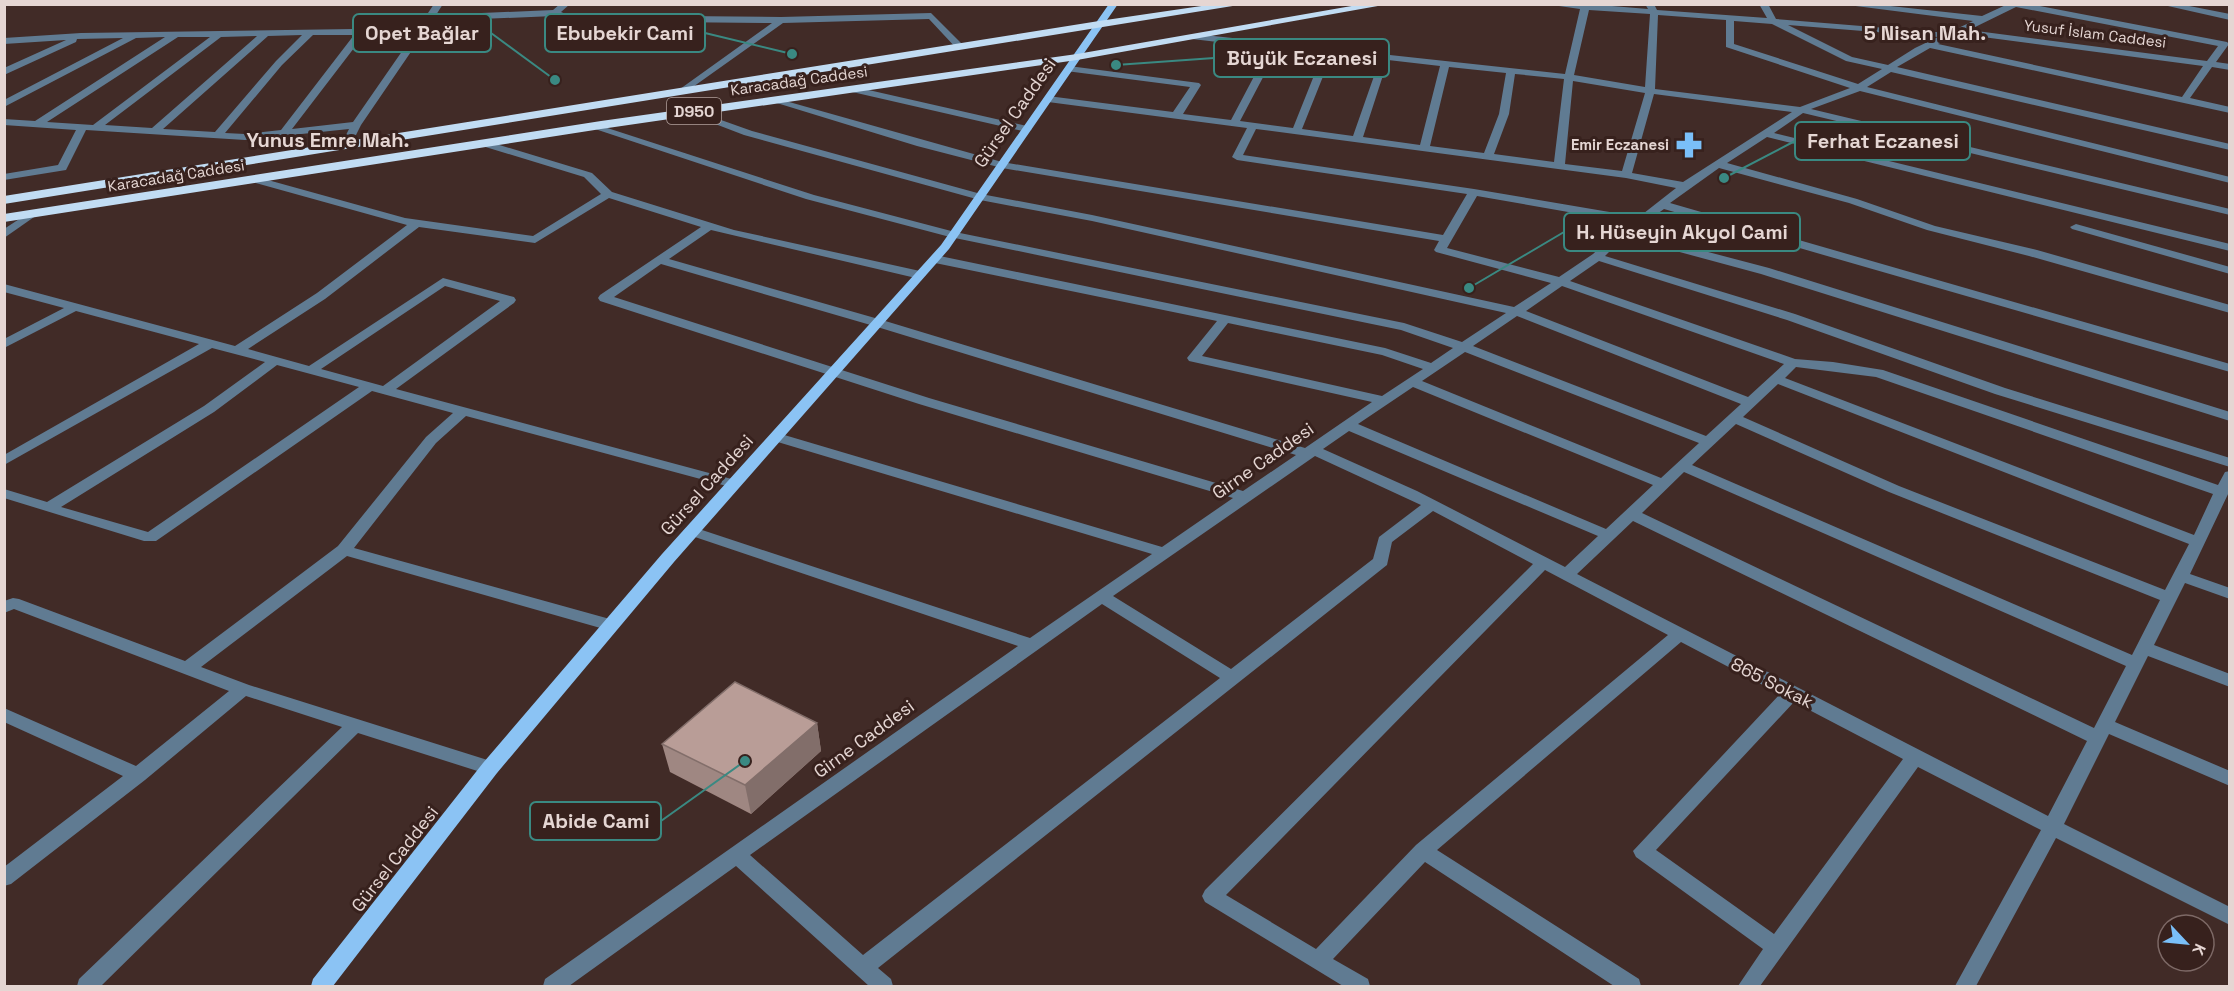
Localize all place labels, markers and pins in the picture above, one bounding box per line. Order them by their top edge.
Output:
callout: Opet Bağlar [353,14,491,52]
callout: Ebubekir Cami [545,14,705,52]
callout: Büyük Eczanesi [1214,39,1389,77]
callout: Ferhat Eczanesi [1795,122,1970,160]
pharmacy icon: Emir Eczanesi [1674,130,1704,160]
place label: Emir Eczanesi [1571,135,1669,154]
callout: H. Hüseyin Akyol Cami [1564,213,1800,251]
callout: Abide Cami [530,802,661,840]

